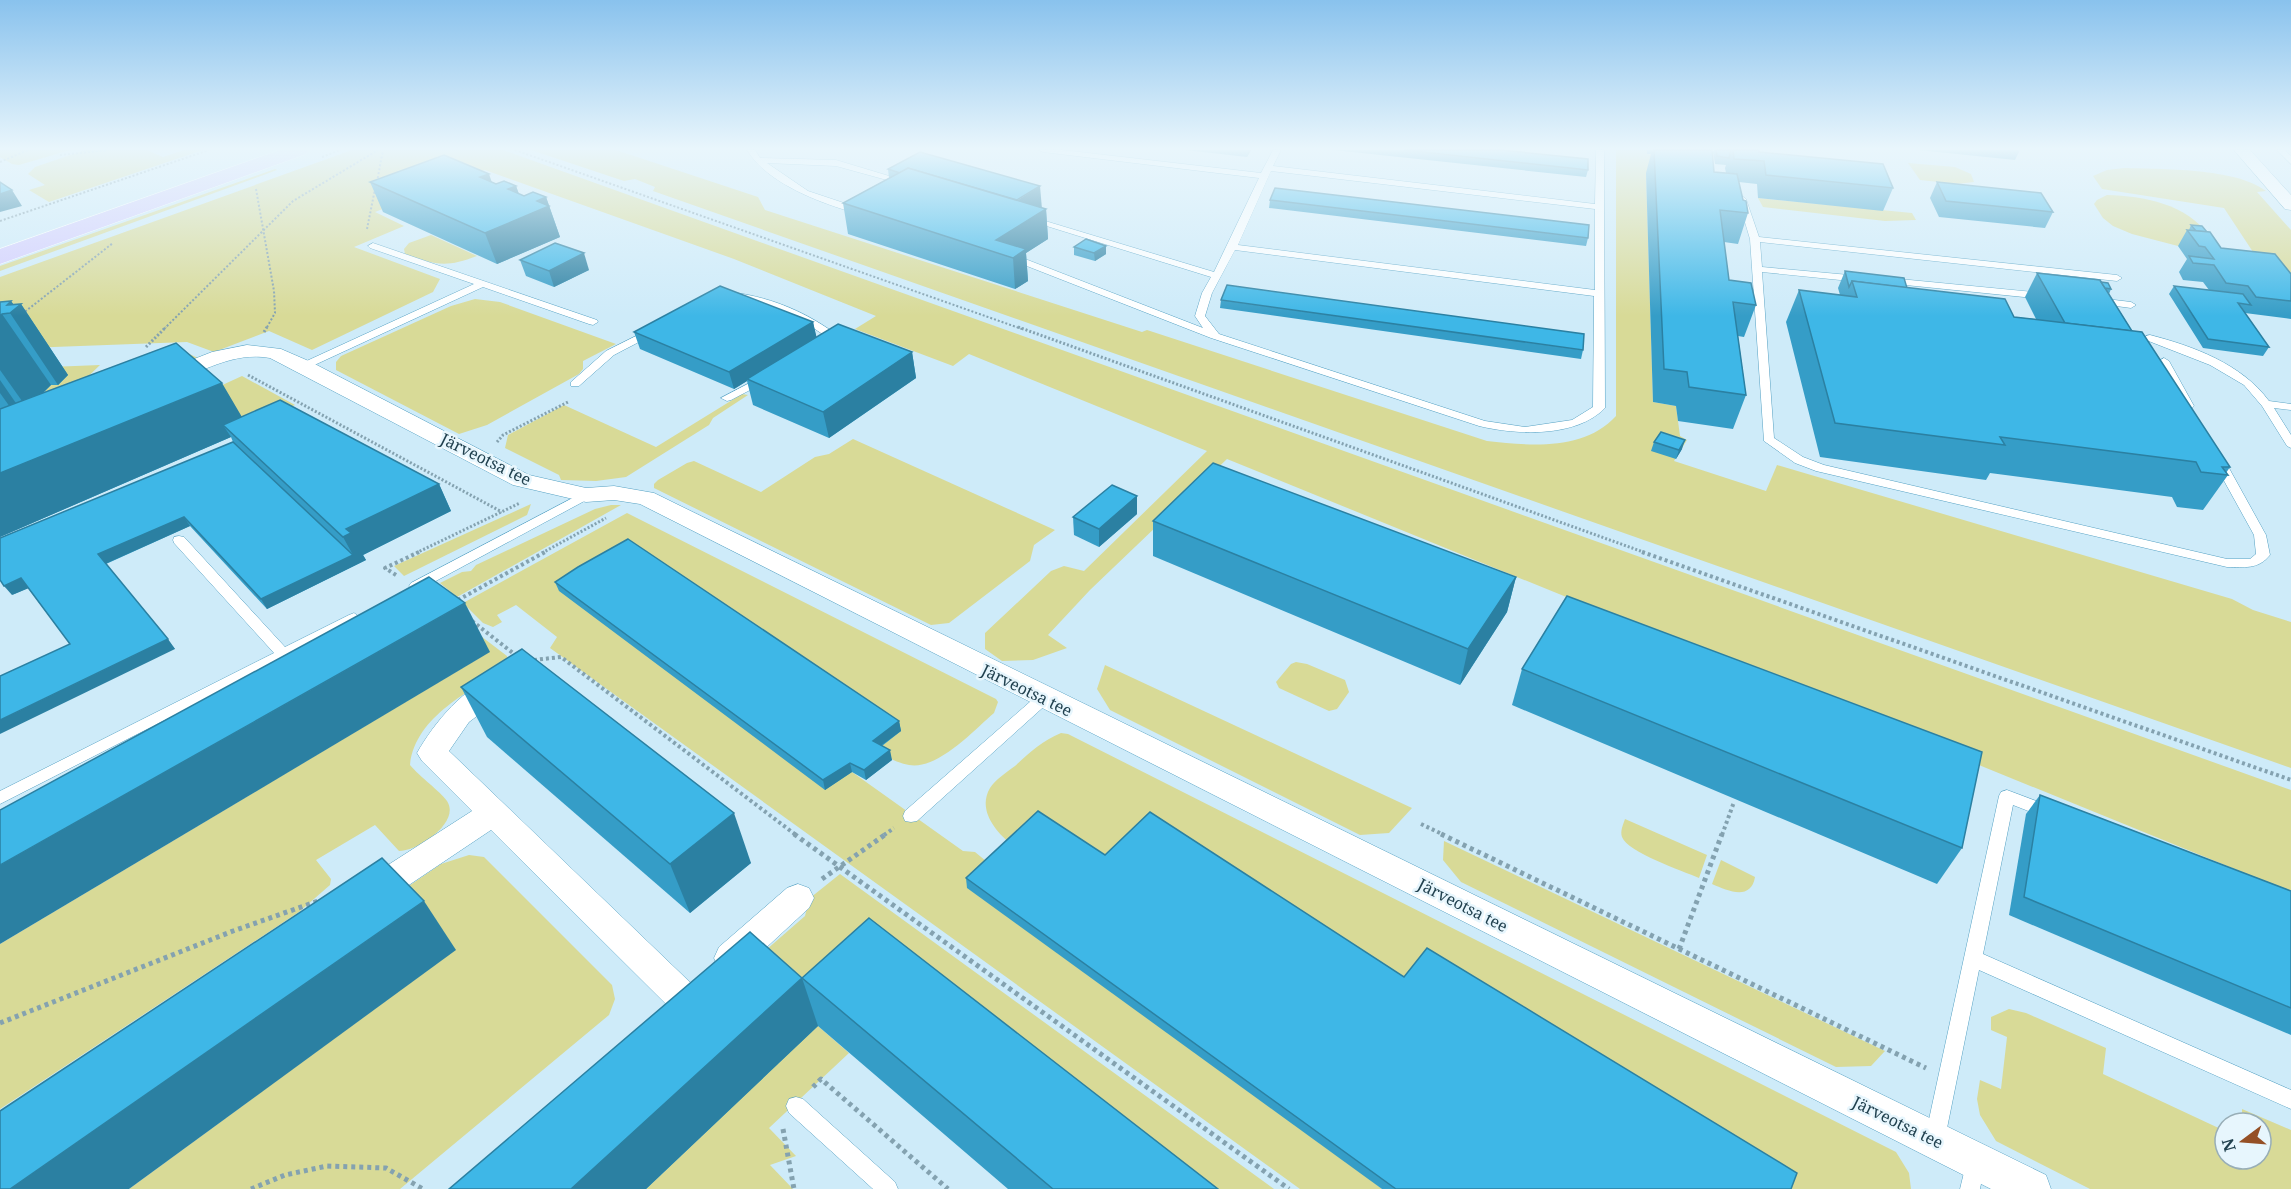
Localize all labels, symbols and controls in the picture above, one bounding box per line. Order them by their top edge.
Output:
street label: Järveotsa tee [436,427,535,490]
street label: Järveotsa tee [977,658,1076,721]
street label: Järveotsa tee [1413,872,1512,937]
street label: Järveotsa tee [1848,1090,1947,1153]
north arrow [2213,1111,2273,1171]
text: N [2216,1136,2241,1154]

